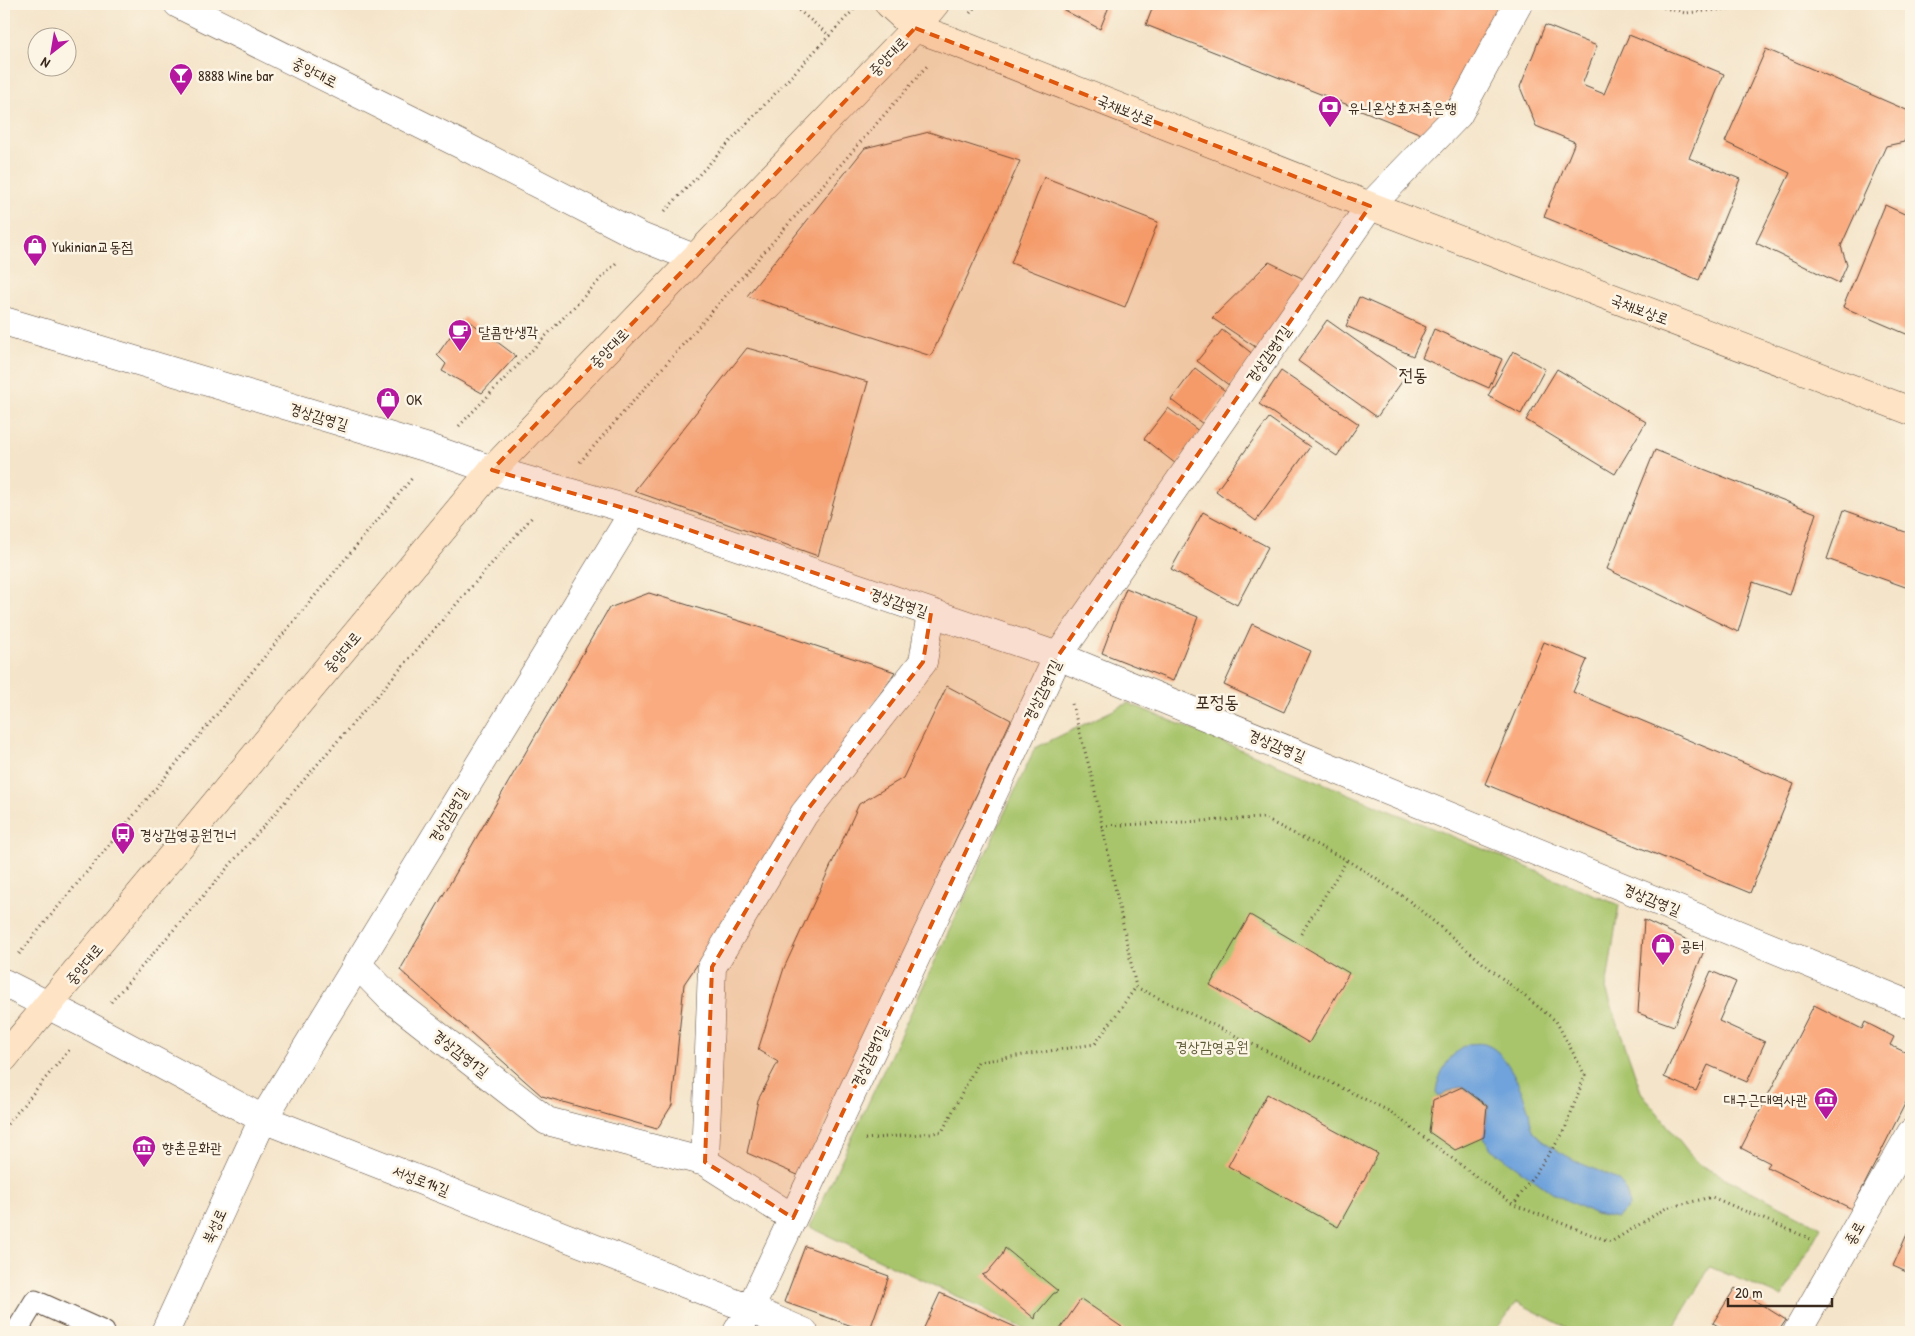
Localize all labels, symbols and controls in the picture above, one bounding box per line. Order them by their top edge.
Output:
north arrow [28,28,78,78]
street label: 중앙대로 [864,31,912,81]
street label: 중앙대로 [289,52,341,92]
text: N [36,53,53,74]
bar icon: 8888 Wine bar [168,62,194,96]
place label: 8888 Wine bar [198,65,274,86]
street label: 국채보상로 [1094,89,1158,131]
bank icon: 유니온상호저축은행 [1317,94,1343,128]
place label: 유니온상호저축은행 [1348,97,1457,118]
shop icon: Yukinian교동점 [22,233,48,267]
place label: Yukinian교동점 [52,236,133,257]
street label: 국채보상로 [1608,288,1672,330]
cafe icon: 달콤한생각 [447,318,473,352]
place label: 달콤한생각 [478,321,538,342]
street label: 경상감영1길 [1241,321,1295,387]
street label: 중앙대로 [585,323,633,373]
district label: 전동 [1399,362,1427,387]
shop icon: OK [375,386,401,420]
place label: OK [406,389,422,410]
street label: 경상감영길 [287,397,351,435]
street label: 경상감영길 [867,582,931,622]
street label: 중앙대로 [318,627,366,677]
street label: 경상감영1길 [1018,656,1066,724]
district label: 포정동 [1195,689,1239,714]
street label: 경상감영길 [1245,724,1309,766]
street label: 경상감영길 [423,784,473,846]
bus stop icon: 경상감영공원건너 [110,821,136,855]
place label: 경상감영공원건너 [140,824,237,845]
street label: 경상감영길 [1620,878,1684,920]
shop icon: 공터 [1650,932,1676,966]
place label: 공터 [1680,935,1704,956]
street label: 중앙대로 [60,939,108,989]
street label: 경상감영1길 [846,1022,892,1090]
street label: 경상감영1길 [429,1024,493,1082]
park label: 경상감영공원 [1176,1036,1248,1057]
museum icon: 대구근대역사관 [1813,1086,1839,1120]
place label: 대구근대역사관 [1724,1089,1808,1110]
museum icon: 향촌문화관 [131,1134,157,1168]
place label: 향촌문화관 [162,1137,222,1158]
street label: 서성로14길 [390,1160,452,1200]
street label: 북성로 [197,1205,231,1247]
street label: 종로 [1839,1217,1869,1249]
scale bar [1728,1276,1831,1308]
text: 20 m [1735,1282,1762,1303]

